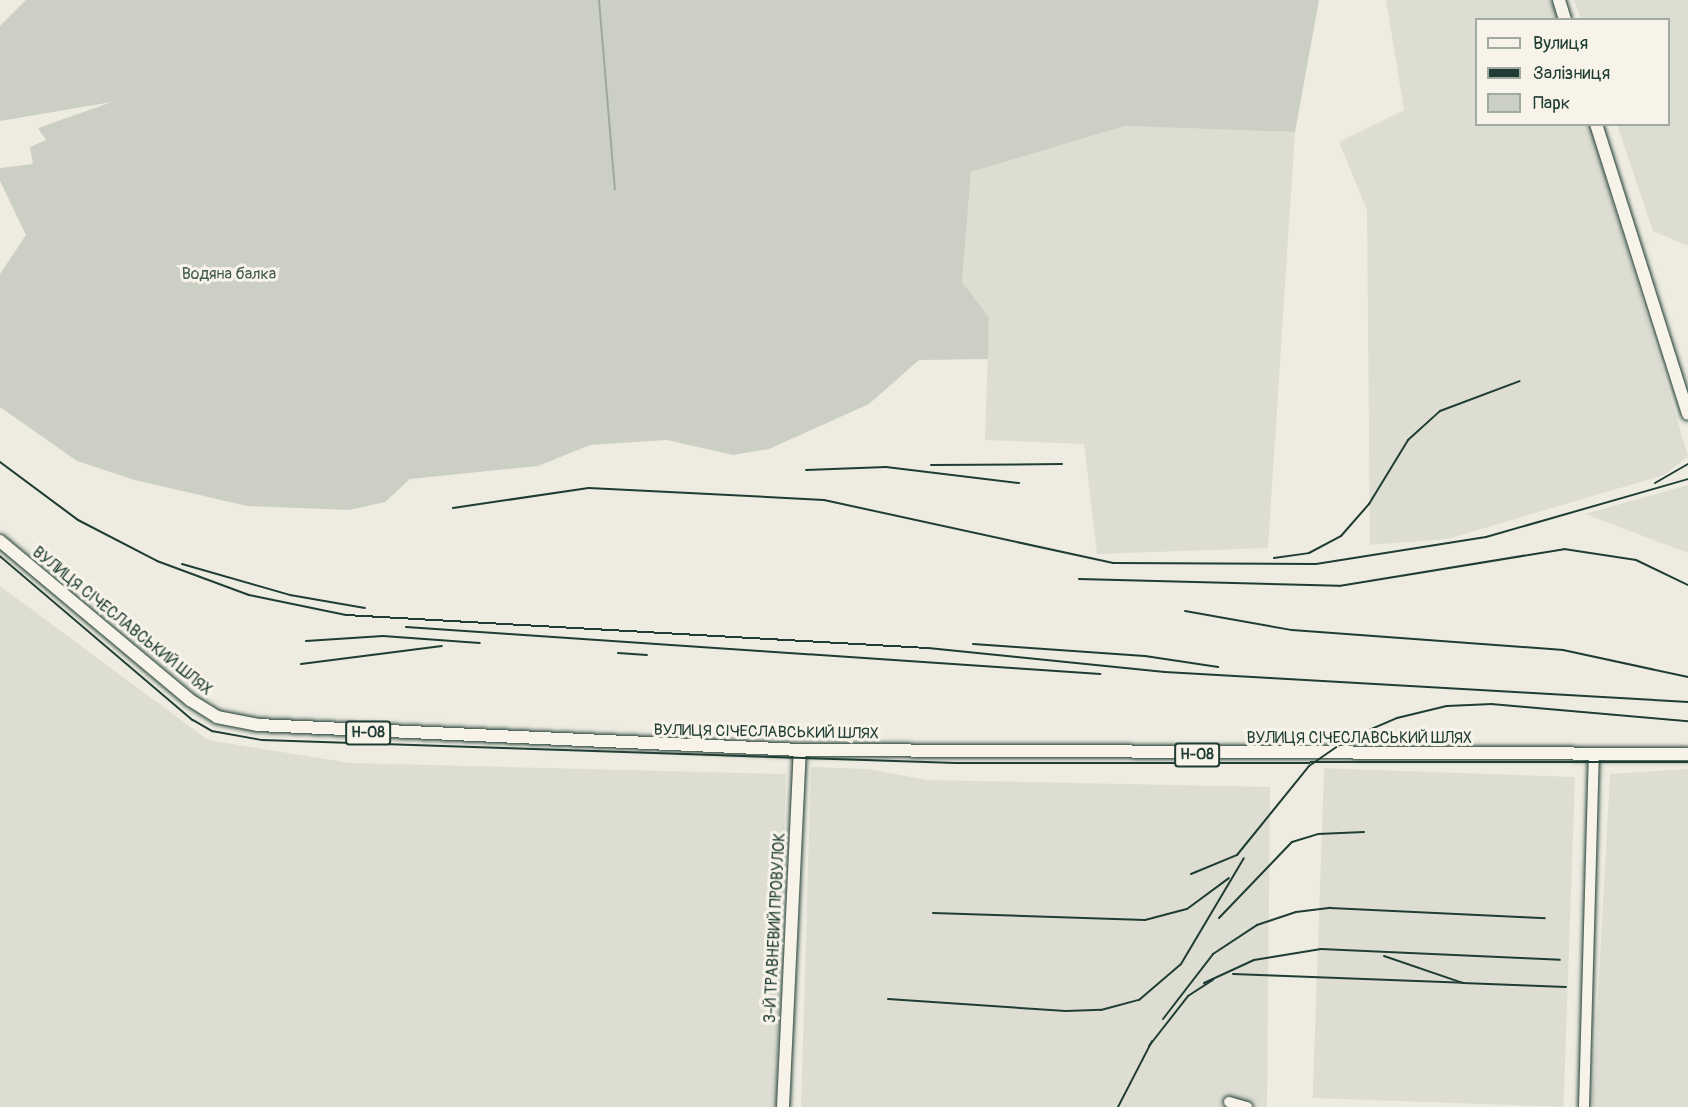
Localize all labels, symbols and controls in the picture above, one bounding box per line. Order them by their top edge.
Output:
legend [1475,18,1670,126]
text: Вулиця [1533,32,1588,55]
text: Залізниця [1533,62,1610,85]
text: Парк [1533,92,1570,115]
park label: Водяна балка [182,264,276,284]
street label: ВУЛИЦЯ СІЧЕСЛАВСЬКИЙ ШЛЯХ [29,543,215,699]
street label: ВУЛИЦЯ СІЧЕСЛАВСЬКИЙ ШЛЯХ [653,720,879,744]
road number: Н-08 [344,721,392,745]
street label: ВУЛИЦЯ СІЧЕСЛАВСЬКИЙ ШЛЯХ [1246,728,1472,748]
road number: Н-08 [1173,743,1221,767]
street label: 3-Й ТРАВНЕВИЙ ПРОВУЛОК [760,832,790,1024]

